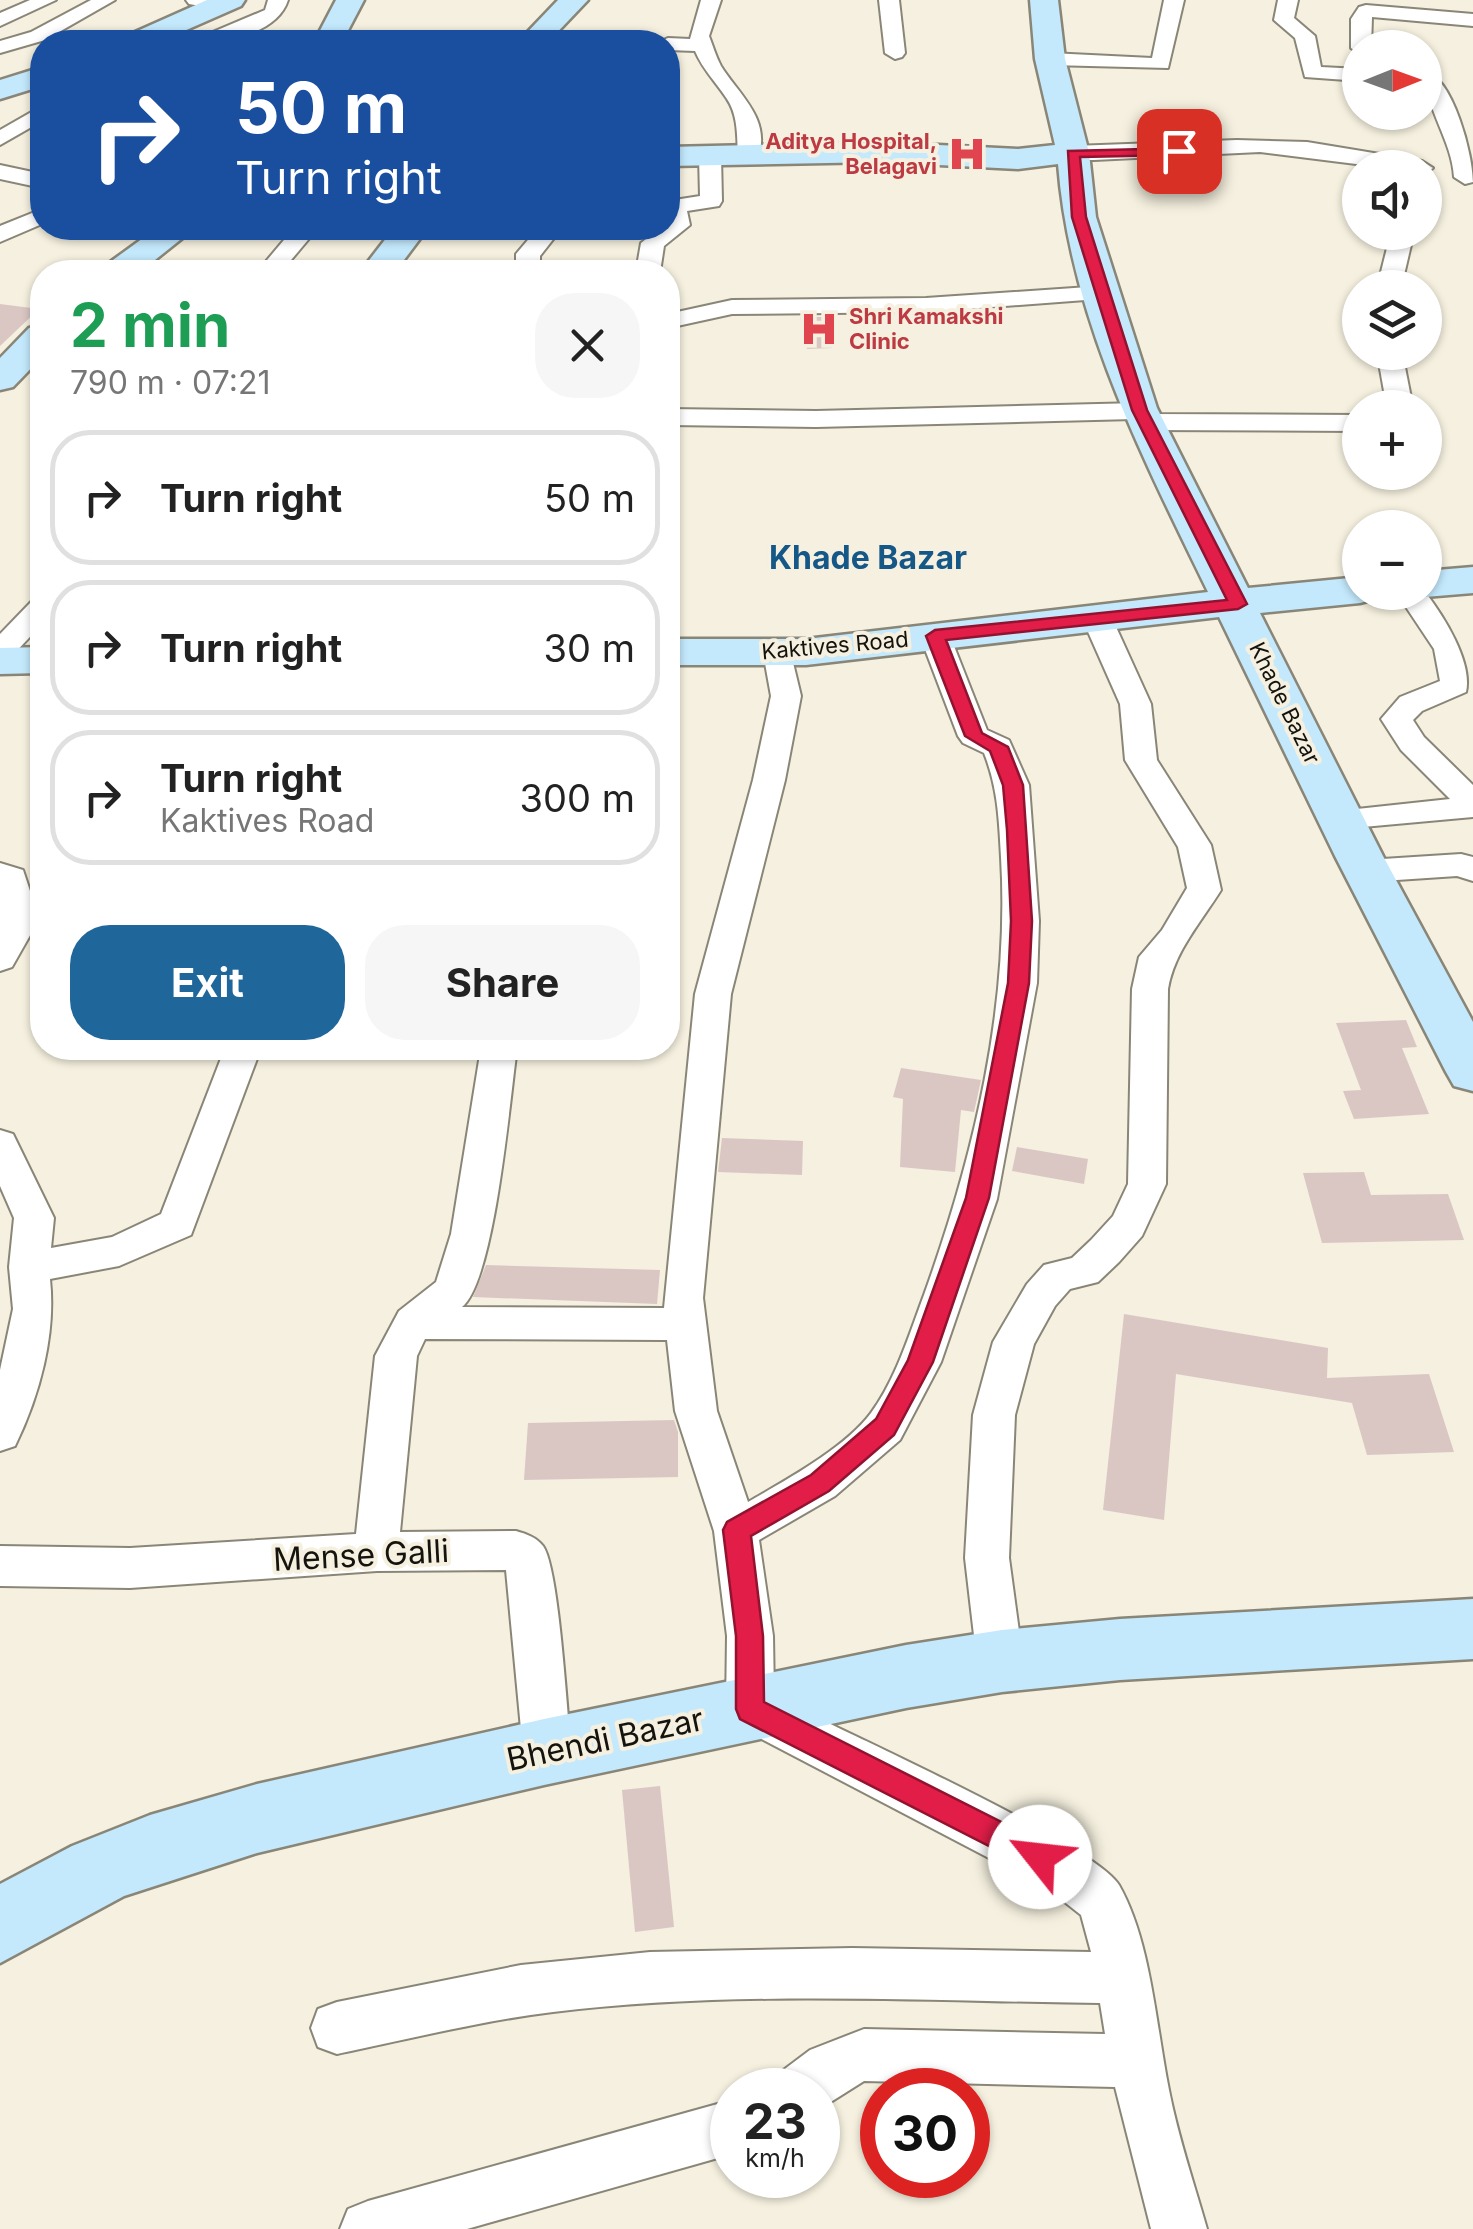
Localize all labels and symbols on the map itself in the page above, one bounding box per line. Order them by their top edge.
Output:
north arrow [1342,30,1442,130]
pin [1137,109,1222,194]
place label: Aditya Hospital, Belagavi [765,128,937,179]
hospital icon: Aditya Hospital, Belagavi [946,133,988,175]
place label: Shri Kamakshi Clinic [849,303,1004,354]
hospital icon: Shri Kamakshi Clinic [798,308,840,350]
district label: Khade Bazar [769,538,967,577]
street label: Kaktives Road [760,626,910,664]
street label: Khade Bazar [1244,638,1326,768]
street label: Mense Galli [272,1531,450,1579]
street label: Bhendi Bazar [503,1699,707,1779]
position arrow [988,1805,1092,1909]
speed limit sign: 30 [860,2068,990,2198]

